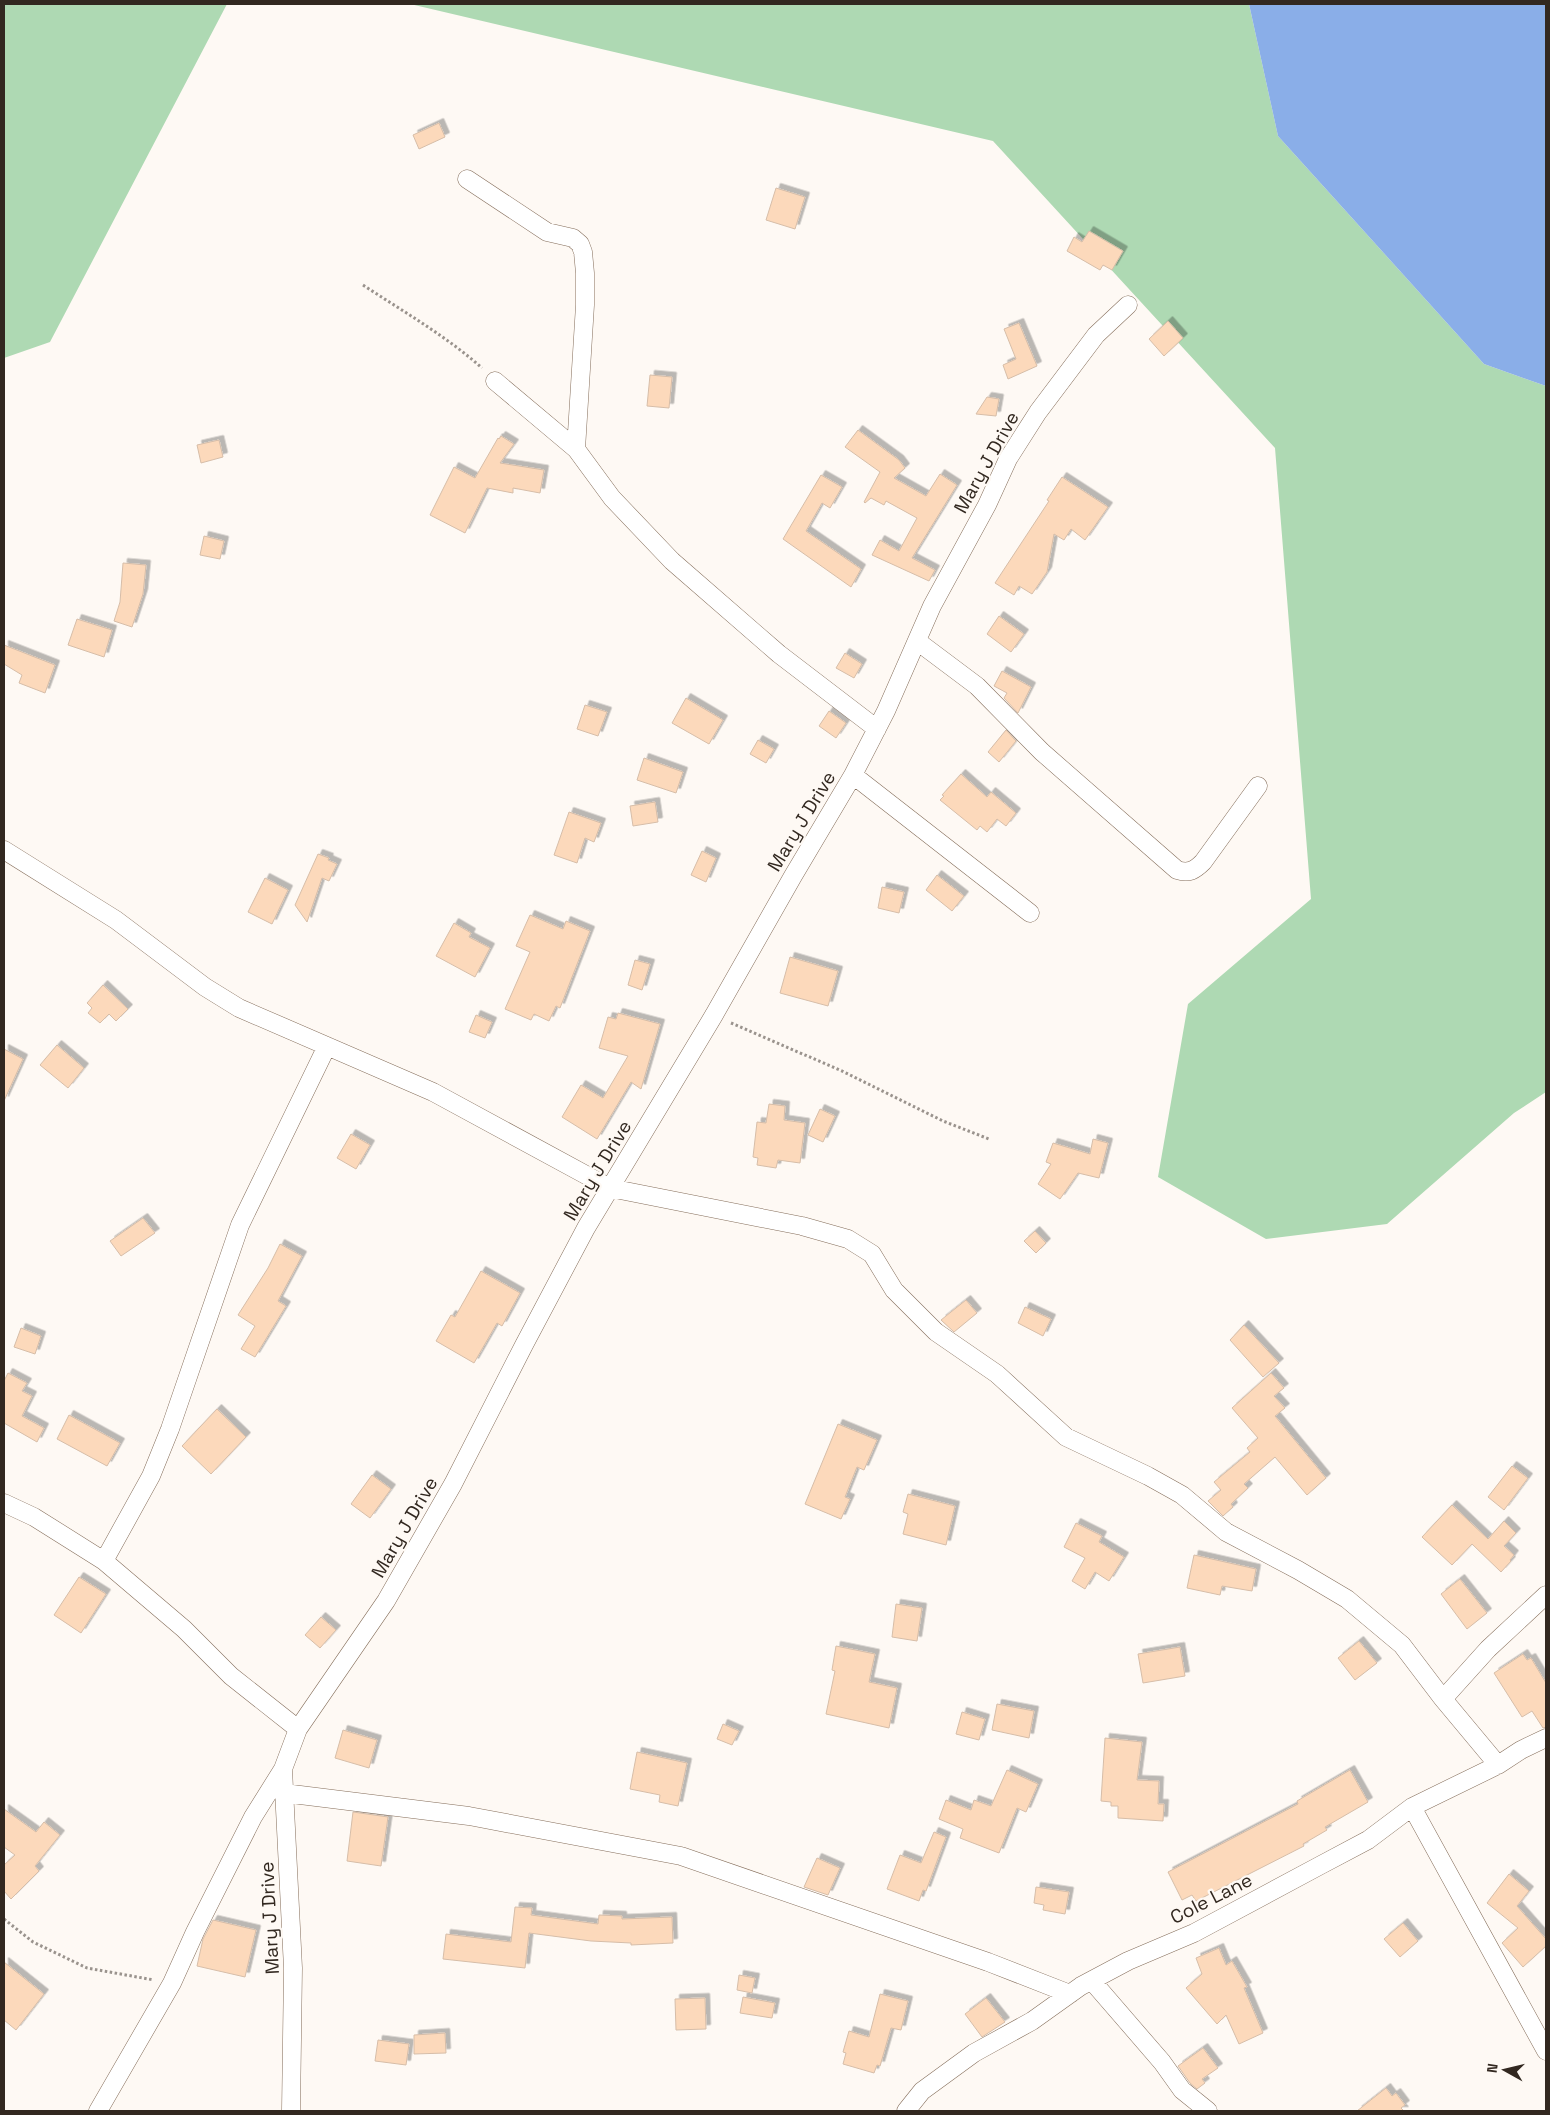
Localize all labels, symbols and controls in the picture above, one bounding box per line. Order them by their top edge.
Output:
street label: Mary J Drive [948,407,1025,518]
street label: Mary J Drive [762,767,841,876]
street label: Mary J Drive [558,1116,637,1225]
street label: Mary J Drive [365,1472,443,1582]
street label: Mary J Drive [254,1861,285,1975]
street label: Cole Lane [1166,1867,1257,1930]
north arrow [1480,2045,1530,2095]
text: N [1483,2062,1502,2074]

